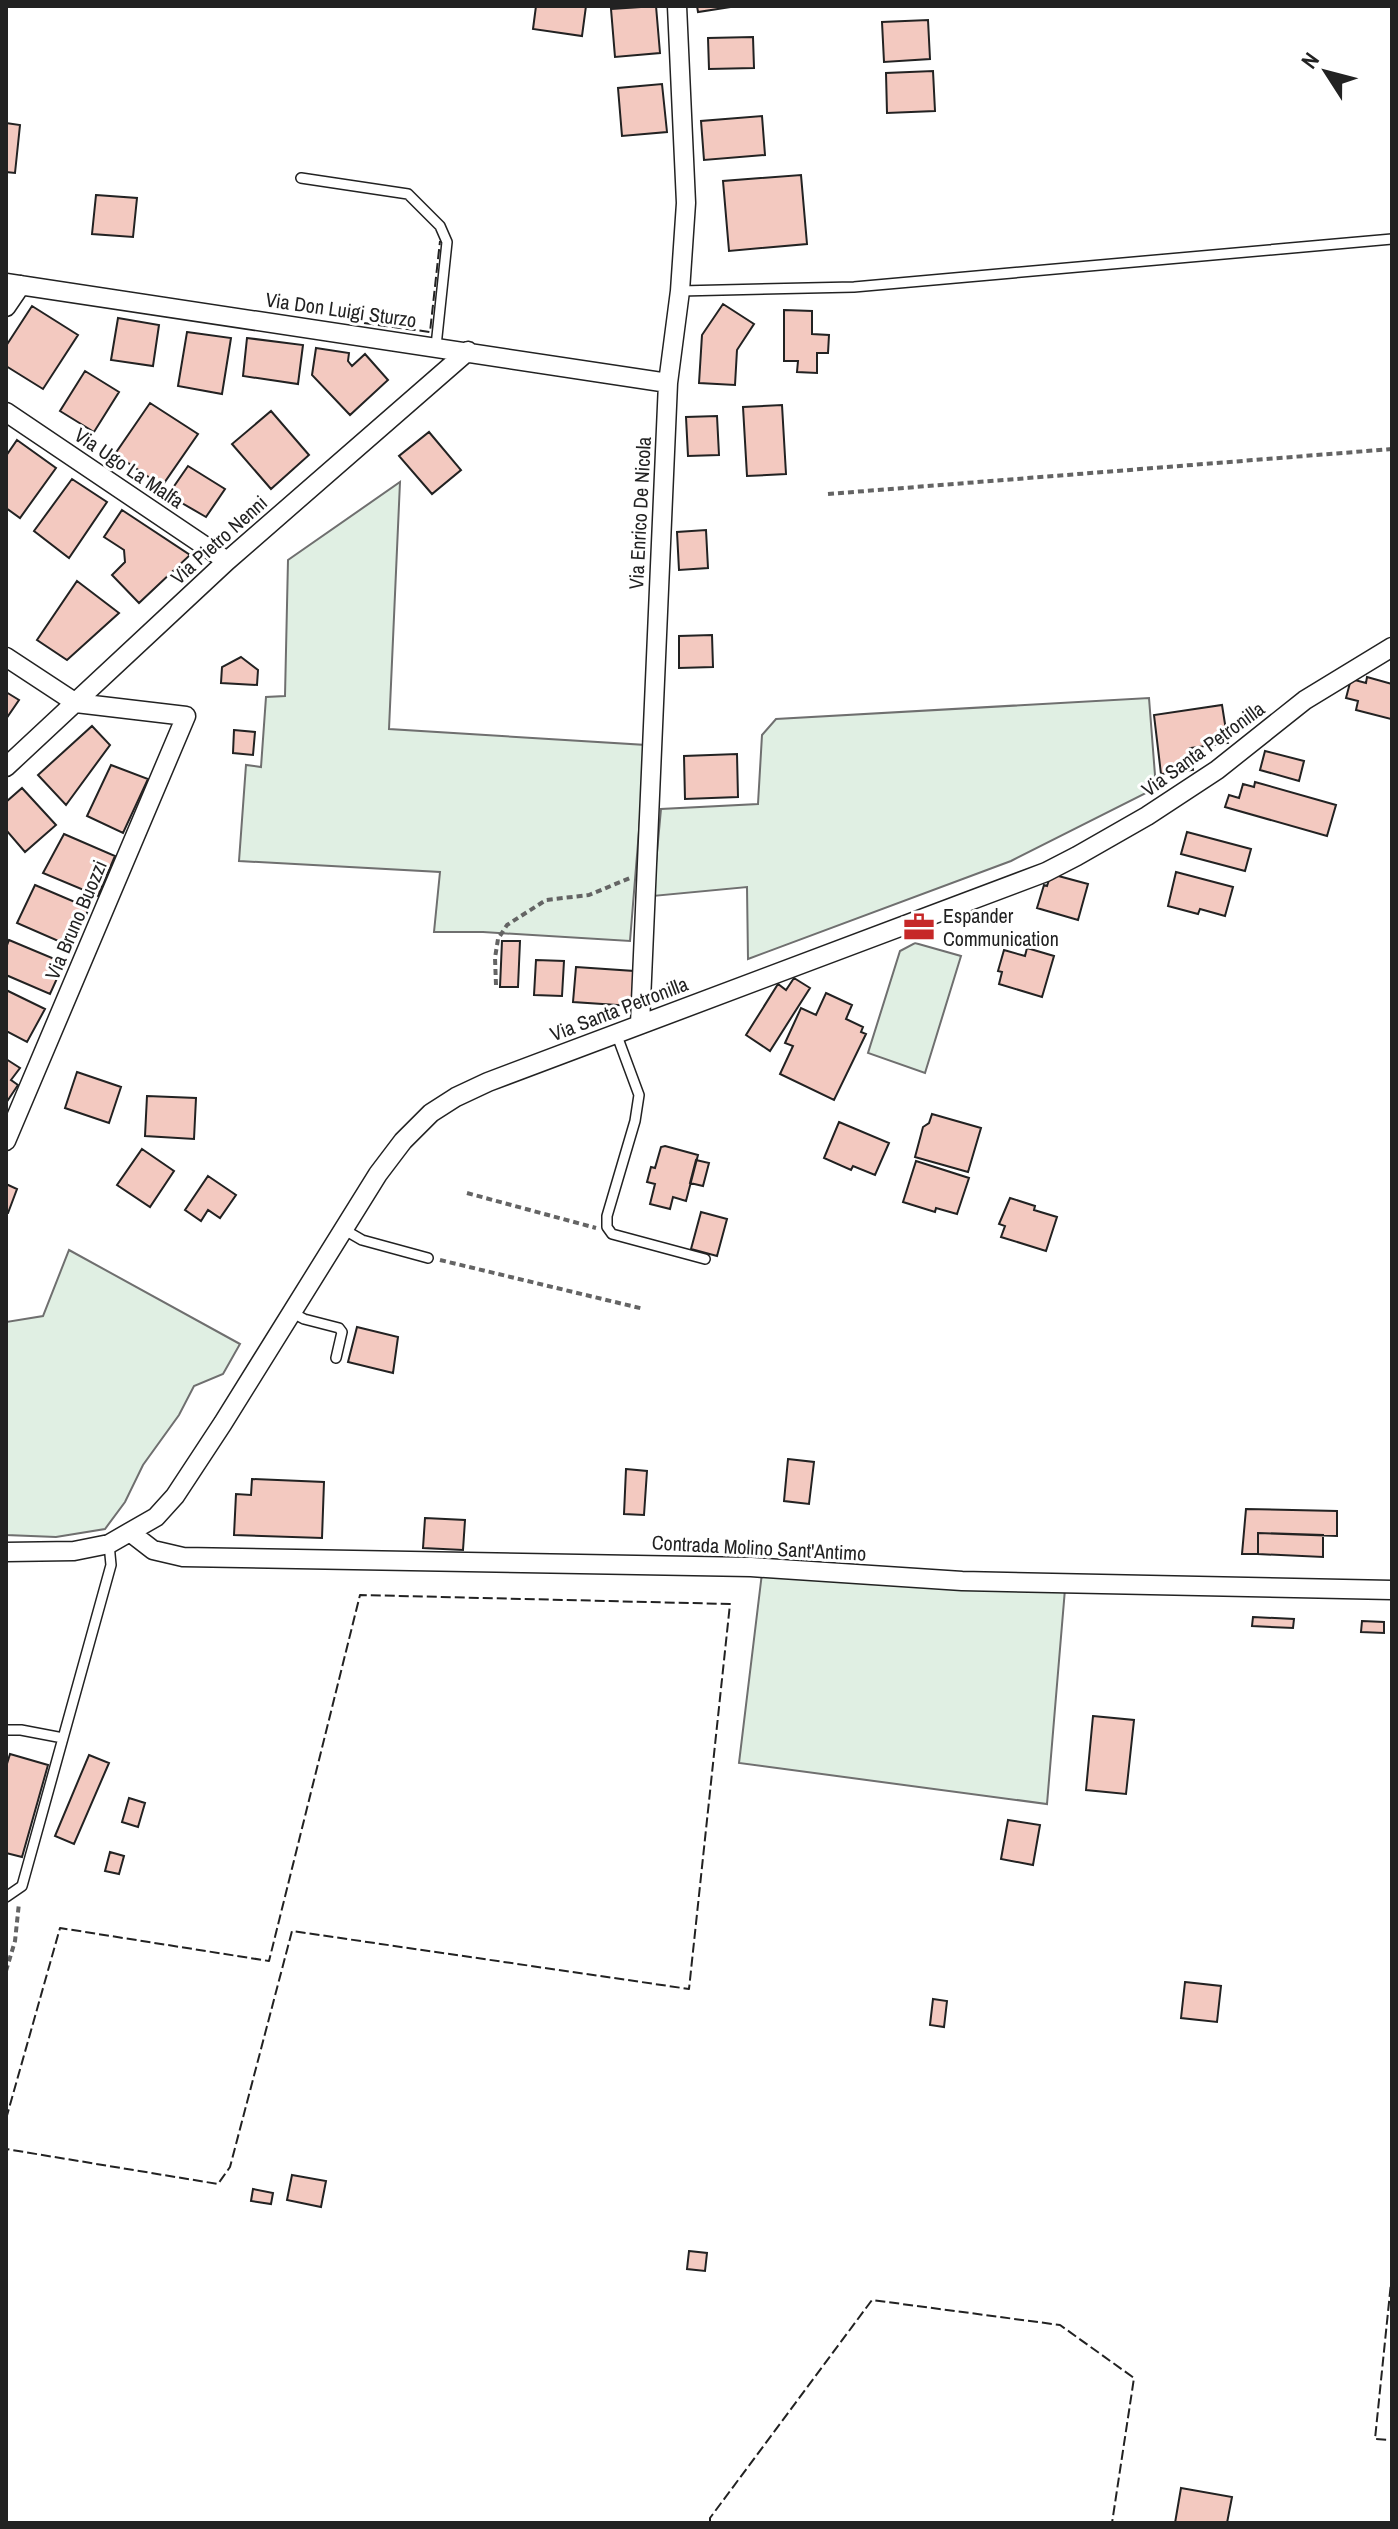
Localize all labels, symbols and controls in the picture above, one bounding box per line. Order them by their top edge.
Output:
north arrow [1286,32,1366,112]
text: N [1294,46,1326,74]
street label: Via Don Luigi Sturzo [264,286,418,333]
street label: Via Ugo La Malfa [69,421,189,514]
street label: Via Enrico De Nicola [622,436,657,590]
street label: Via Pietro Nenni [165,489,273,590]
street label: Via Santa Petronilla [1136,695,1270,802]
street label: Via Bruno Buozzi [38,856,113,984]
place label: Espander Communication [943,902,1059,952]
office icon: Espander Communication [902,910,936,944]
street label: Via Santa Petronilla [546,970,692,1047]
street label: Contrada Molino Sant'Antimo [651,1528,867,1567]

